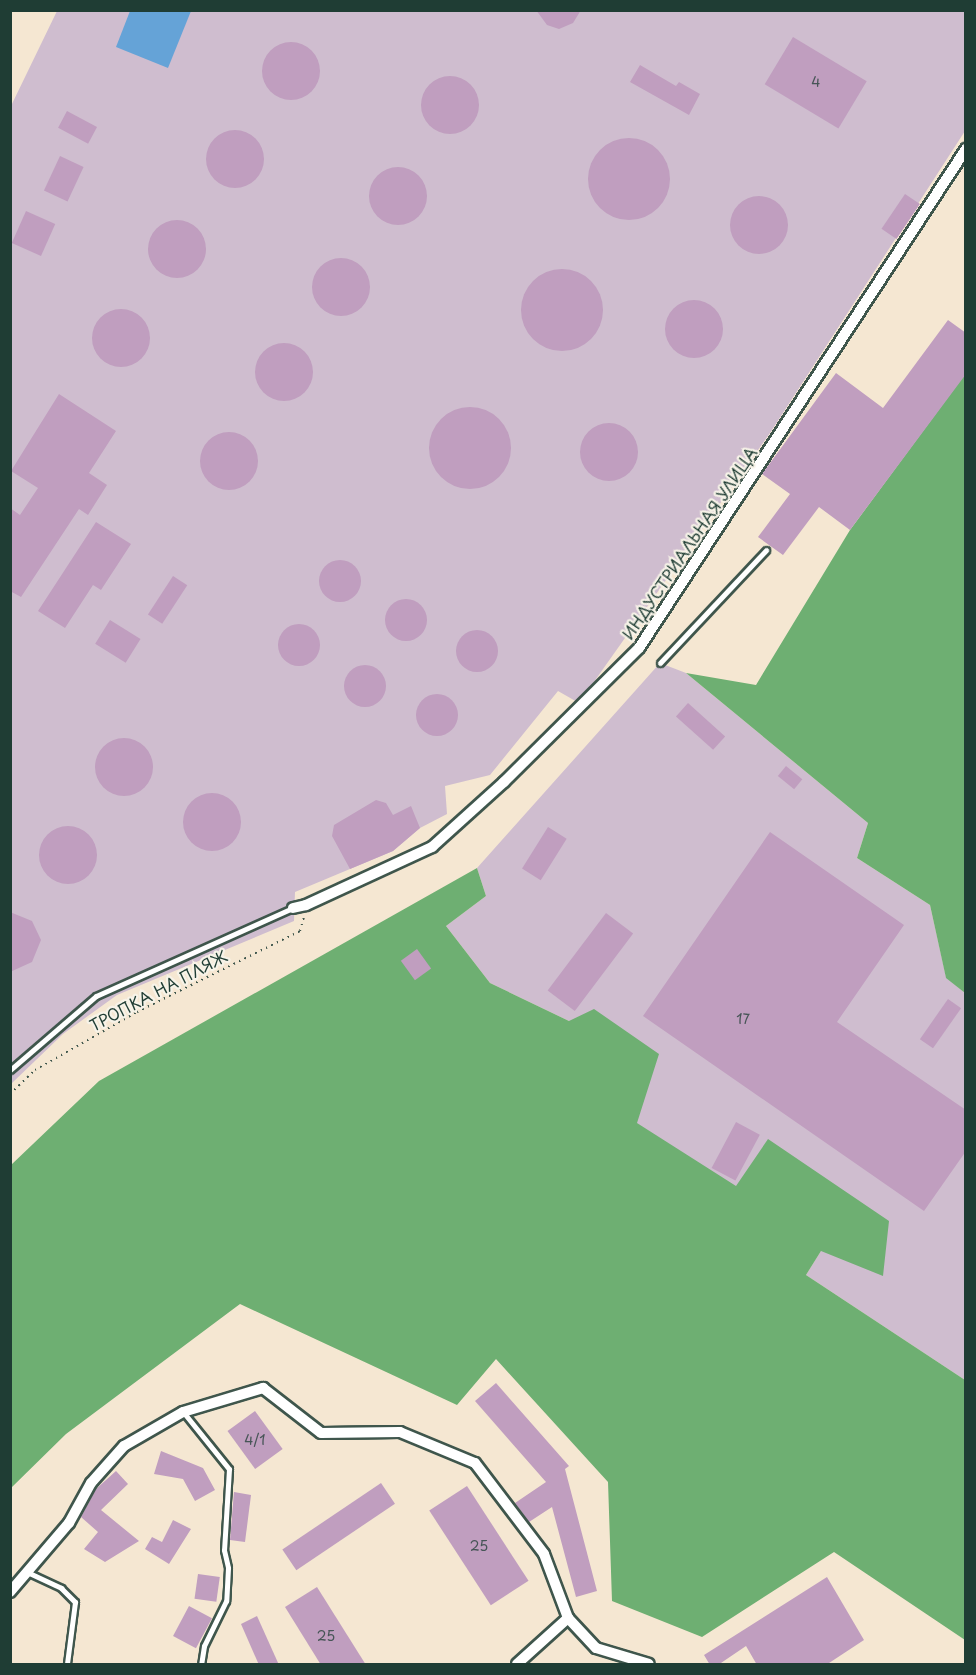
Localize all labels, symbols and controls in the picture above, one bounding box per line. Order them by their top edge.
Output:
house number: 4 [811,74,821,90]
street label: ИНДУСТРИАЛЬНАЯ УЛИЦА [617,443,761,643]
street label: ТРОПКА НА ПЛЯЖ [86,946,230,1034]
house number: 17 [736,1011,750,1027]
house number: 4/1 [244,1432,266,1448]
house number: 25 [470,1538,488,1554]
house number: 25 [317,1628,335,1644]

